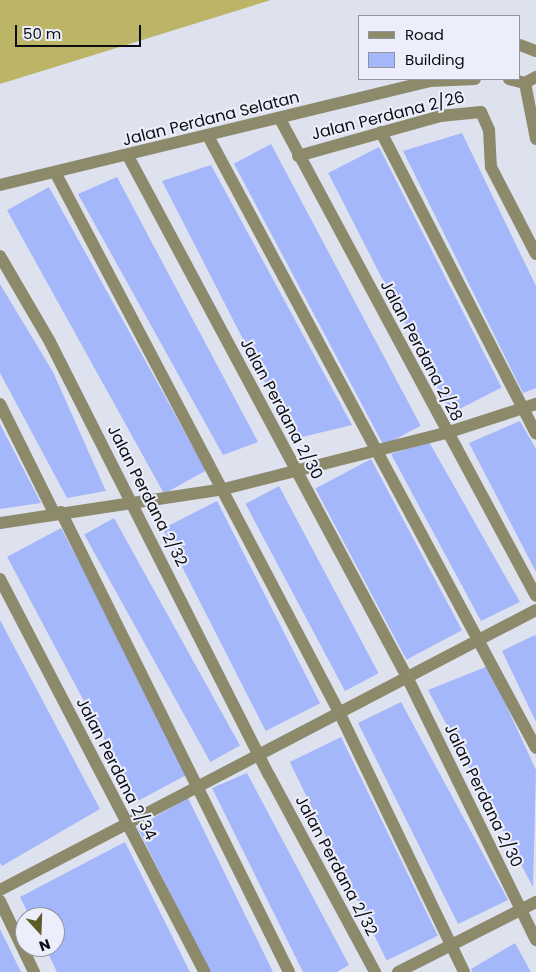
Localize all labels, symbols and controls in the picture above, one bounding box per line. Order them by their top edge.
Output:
scale bar [18,15,144,47]
legend [358,15,521,80]
text: 50 m [23,23,61,44]
text: Road [405,24,444,45]
text: Building [405,49,465,70]
street label: Jalan Perdana Selatan [121,88,301,150]
street label: Jalan Perdana 2/26 [310,88,466,144]
street label: Jalan Perdana 2/28 [376,277,466,425]
street label: Jalan Perdana 2/30 [236,335,326,483]
street label: Jalan Perdana 2/32 [103,422,191,570]
street label: Jalan Perdana 2/34 [72,695,160,843]
street label: Jalan Perdana 2/30 [440,721,526,871]
street label: Jalan Perdana 2/32 [291,793,381,939]
north arrow [15,907,65,957]
text: N [36,934,53,956]

